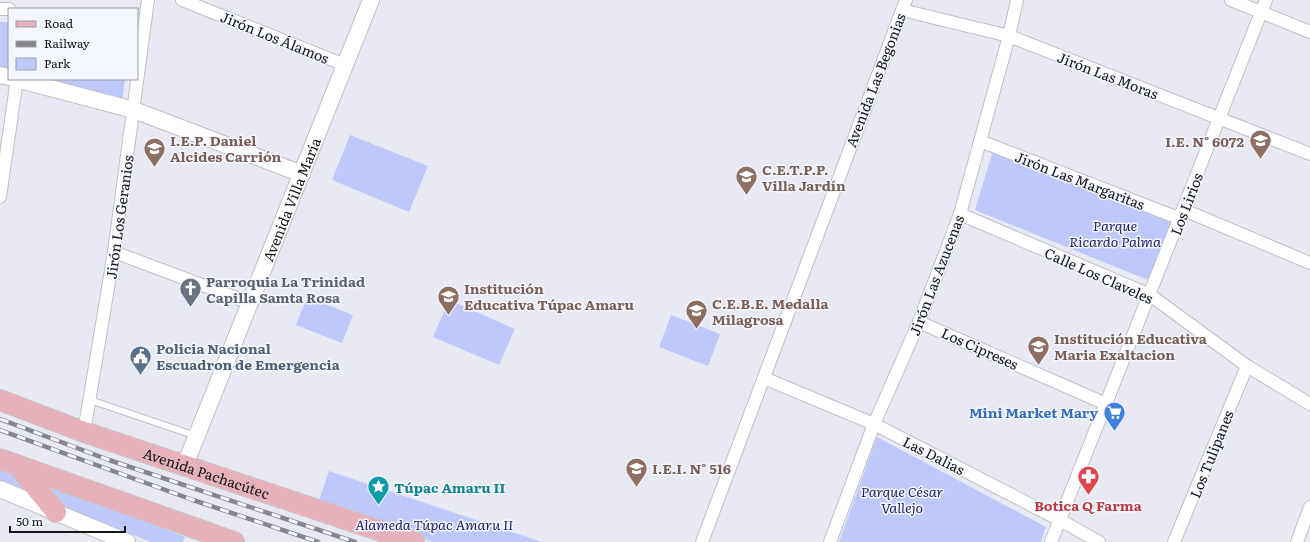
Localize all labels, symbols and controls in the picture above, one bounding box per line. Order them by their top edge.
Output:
street label: Jirón Los Álamos [218,6,332,68]
legend [8,8,138,80]
street label: Avenida Las Begonias [840,10,910,150]
text: Road [44,14,74,32]
text: Railway [44,34,90,52]
street label: Jirón Las Moras [1055,47,1161,103]
text: Park [44,54,71,72]
school or university icon: I.E. N° 6072 [1247,128,1273,161]
place label: I.E.P. Daniel Alcides Carrión [170,130,282,166]
place label: I.E. N° 6072 [1165,131,1244,151]
street label: Avenida Villa María [257,134,325,264]
school or university icon: I.E.P. Daniel Alcides Carrión [142,135,168,168]
street label: Jirón Las Margaritas [1012,146,1148,214]
street label: Jirón Los Geranios [100,154,138,280]
place label: C.E.T.P.P. Villa Jardín [762,159,846,195]
school or university icon: C.E.T.P.P. Villa Jardín [733,164,759,197]
street label: Los Lirios [1165,170,1207,238]
street label: Jirón Las Azucenas [904,212,968,338]
park label: Parque Ricardo Palma [1069,215,1161,251]
street label: Calle Los Claveles [1042,242,1156,308]
place label: Parroquia La Trinidad Capilla Samta Rosa [206,271,365,307]
church icon: Parroquia La Trinidad Capilla Samta Rosa [177,276,203,309]
place label: Institución Educativa Túpac Amaru [464,278,635,314]
school or university icon: Institución Educativa Túpac Amaru [436,283,462,316]
place label: C.E.B.E. Medalla Milagrosa [712,293,829,329]
school or university icon: C.E.B.E. Medalla Milagrosa [683,298,709,331]
street label: Los Cipreses [938,322,1022,374]
place label: Institución Educativa Maria Exaltacion [1054,328,1208,364]
school or university icon: Institución Educativa Maria Exaltacion [1026,333,1052,366]
place label: Policia Nacional Escuadron de Emergencia [156,338,341,374]
public building icon: Policia Nacional Escuadron de Emergencia [127,343,153,376]
supermarket icon: Mini Market Mary [1101,399,1127,432]
place label: Mini Market Mary [969,402,1098,422]
street label: Los Tulipanes [1184,407,1238,501]
street label: Las Dalias [900,431,968,479]
street label: Avenida Pachacútec [141,442,272,503]
school or university icon: I.E.I. N° 516 [623,455,649,488]
place label: I.E.I. N° 516 [652,458,731,478]
pharmacy icon: Botica Q Farma [1075,464,1101,497]
place icon: Túpac Amaru II [365,474,391,507]
place label: Túpac Amaru II [394,477,505,497]
park label: Parque César Vallejo [861,481,944,517]
place label: Botica Q Farma [1034,495,1143,515]
scale bar [10,508,125,534]
text: 50 m [16,512,43,530]
park label: Alameda Túpac Amaru II [355,514,513,534]

